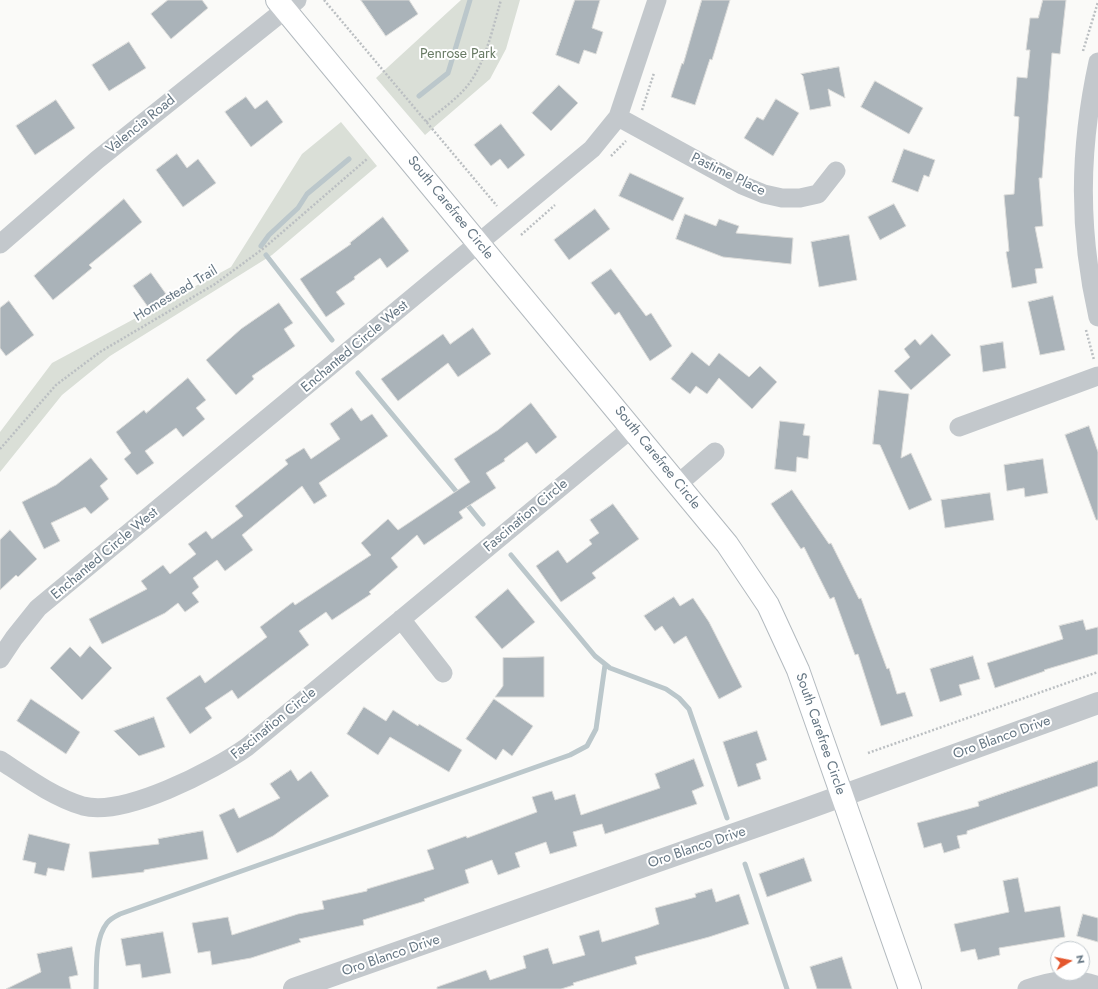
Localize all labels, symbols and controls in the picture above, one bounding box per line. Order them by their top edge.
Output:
park label: Penrose Park [420,47,496,63]
street label: Valencia Road [103,92,179,158]
street label: Pastime Place [688,150,768,200]
street label: South Carefree Circle [403,153,497,263]
street label: Homestead Trail [131,262,221,326]
street label: Enchanted Circle West [298,297,412,397]
street label: South Carefree Circle [610,403,704,513]
street label: Fascination Circle [481,476,571,556]
street label: Enchanted Circle West [48,504,162,604]
street label: South Carefree Circle [791,671,849,797]
street label: Fascination Circle [228,685,320,763]
street label: Oro Blanco Drive [951,713,1053,763]
street label: Oro Blanco Drive [646,823,748,873]
street label: Oro Blanco Drive [340,931,442,981]
north arrow [1050,941,1090,981]
text: N [1072,953,1089,965]

